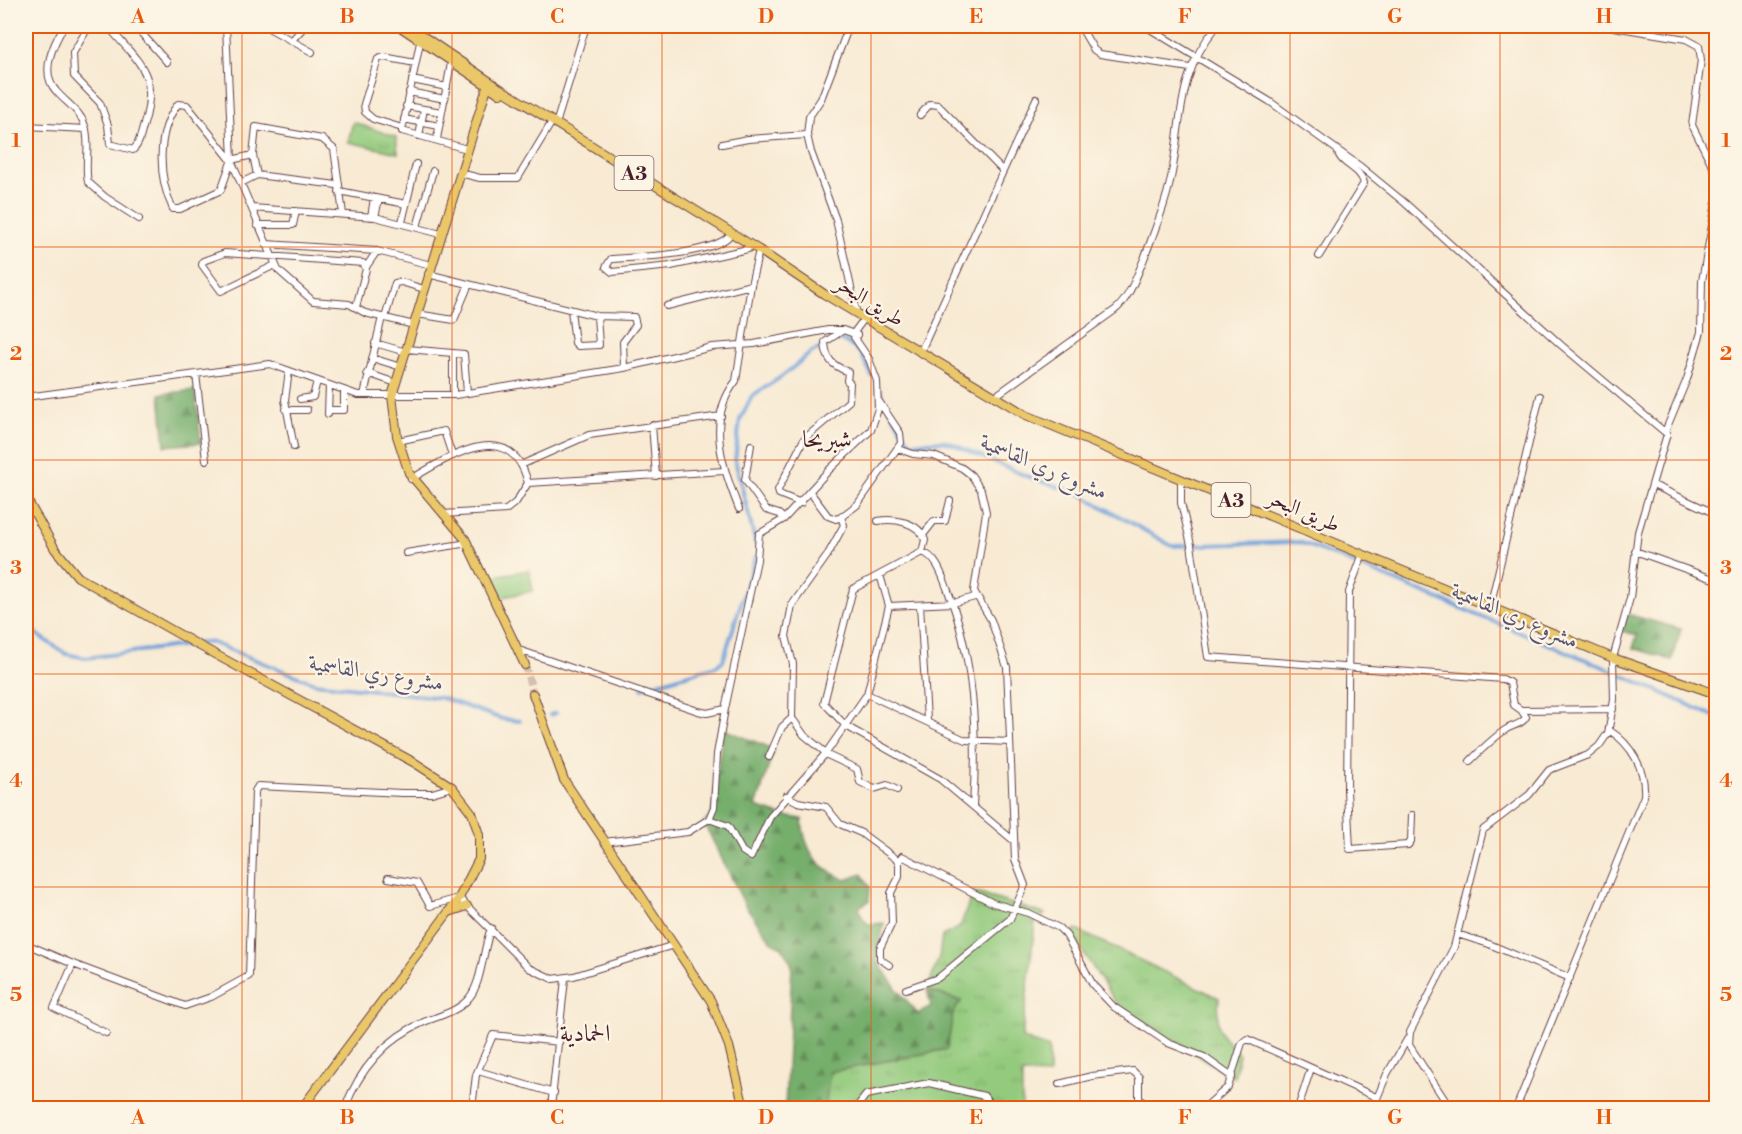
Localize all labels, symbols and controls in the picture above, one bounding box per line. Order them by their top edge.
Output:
text: A [130,5,146,30]
text: B [339,5,355,30]
text: C [550,5,564,30]
text: D [758,5,774,30]
text: E [969,5,983,30]
text: F [1178,5,1192,30]
text: G [1387,5,1403,30]
text: H [1596,5,1613,30]
text: 1 [11,129,21,154]
text: 1 [1721,129,1731,154]
road number: A3 [614,156,654,190]
street label: طريق البحر [829,270,909,333]
text: 2 [10,342,22,367]
text: 2 [1720,342,1732,367]
district label: شبريحا [802,425,852,455]
water label: مشروع ري القاسمية [973,428,1112,510]
road number: A3 [1212,483,1250,517]
street label: طريق البحر [1262,484,1344,539]
text: 3 [10,556,22,581]
text: 3 [1720,556,1732,581]
water label: مشروع ري القاسمية [1444,577,1583,659]
water label: مشروع ري القاسمية [305,649,446,701]
text: 4 [9,769,23,794]
text: 4 [1719,769,1733,794]
text: 5 [10,983,22,1008]
text: 5 [1720,983,1732,1008]
district label: الحمادية [560,1019,610,1049]
text: A [130,1106,146,1131]
text: B [339,1106,355,1131]
text: C [550,1106,564,1131]
text: D [758,1106,774,1131]
text: E [969,1106,983,1131]
text: F [1178,1106,1192,1131]
text: G [1387,1106,1403,1131]
text: H [1596,1106,1613,1131]

